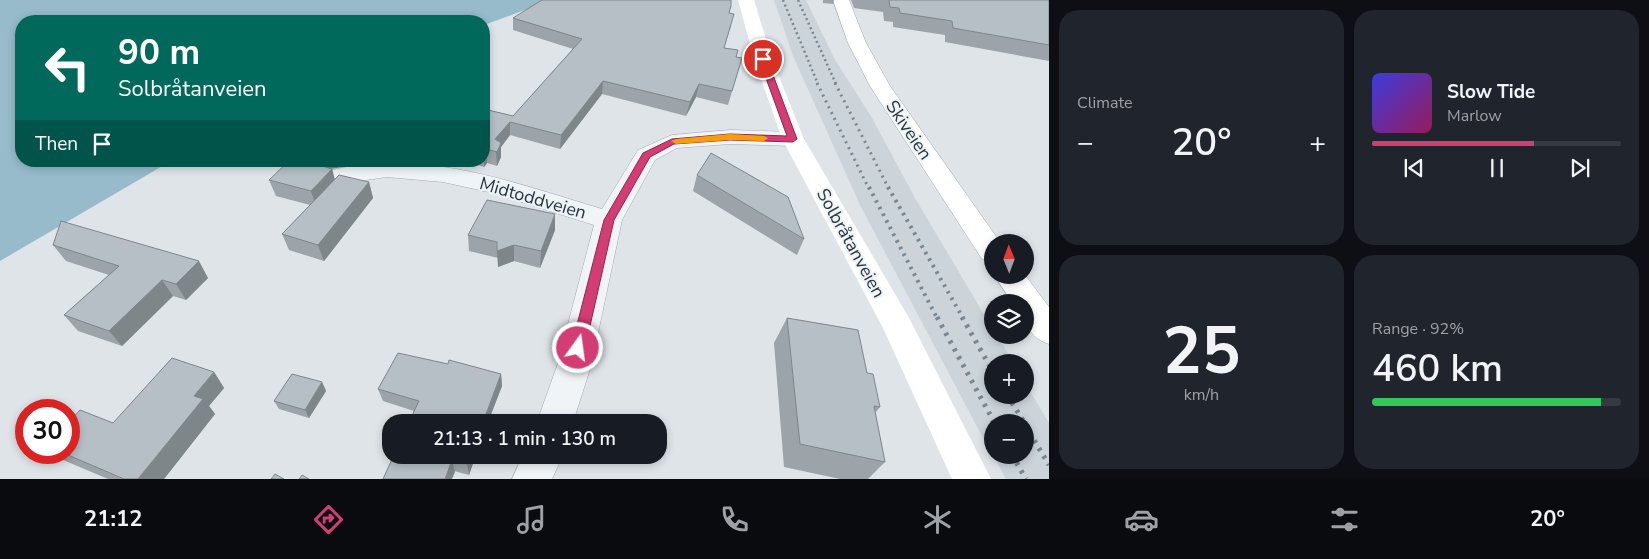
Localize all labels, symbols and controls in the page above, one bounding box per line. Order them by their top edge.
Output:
text: 90 m [118,29,200,76]
icon: left [35,35,100,100]
pin [742,38,784,80]
icon: arrive [749,45,777,73]
text: Solbråtanveien [118,74,266,104]
text: Slow Tide [1447,79,1535,105]
text: Climate [1077,92,1132,114]
street label: Skiveien [880,96,938,164]
text: Marlow [1447,105,1502,127]
text: 20° [1172,117,1231,168]
text: − [1077,124,1094,162]
text: + [1309,124,1326,162]
icon: arrive [88,130,116,158]
text: Then [35,131,78,157]
icon: previous [1400,154,1428,182]
icon: pause [1483,154,1511,182]
icon: next [1566,154,1594,182]
street label: Midtoddveien [477,171,589,225]
street label: Solbråtanveien [811,184,891,302]
north arrow [984,234,1034,284]
map controls [984,234,1034,464]
button: layers [984,294,1034,344]
text: 25 [1162,307,1241,396]
text: Range · 92% [1372,318,1464,340]
position arrow [551,321,603,373]
text: 460 km [1372,343,1503,394]
button: + [984,354,1034,404]
text: km/h [1184,384,1219,406]
speed limit sign: 30 [15,399,80,464]
button: − [984,414,1034,464]
text: 21:13 · 1 min · 130 m [433,426,616,452]
icon: directions [311,502,346,537]
icon: music [514,502,549,537]
icon: phone [717,502,752,537]
icon: climate [920,502,955,537]
icon: car [1124,502,1159,537]
icon: filters [1327,502,1362,537]
text: 21:12 [84,504,142,534]
text: 20° [1530,504,1565,534]

